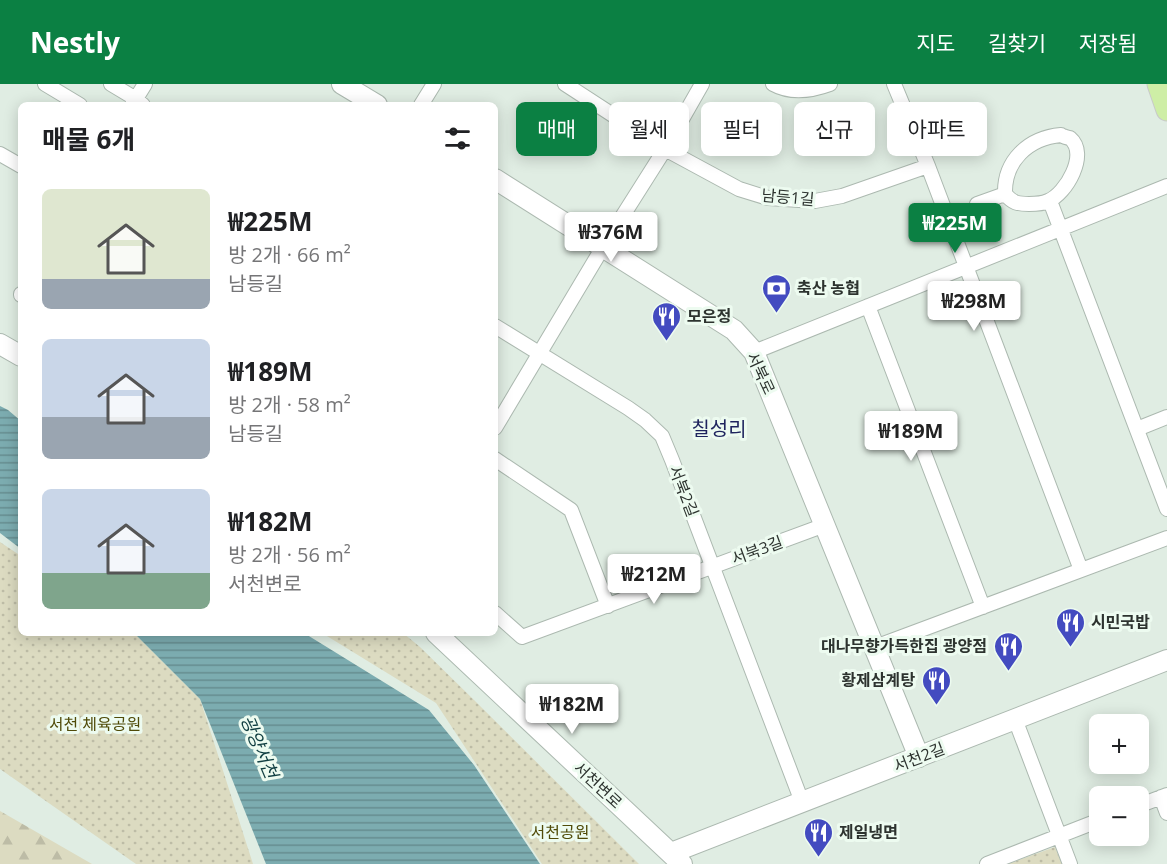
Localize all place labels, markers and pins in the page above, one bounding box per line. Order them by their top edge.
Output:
pin: ₩225M [913,203,997,254]
pin: ₩376M [569,212,653,263]
bank icon: 축산 농협 [760,272,792,314]
place label: 축산 농협 [797,277,860,299]
pin: ₩298M [932,281,1016,332]
restaurant icon: 모은정 [650,300,682,342]
place label: 모은정 [687,305,731,327]
pin: ₩189M [869,411,953,462]
pin: ₩212M [612,554,696,605]
restaurant icon: 시민국밥 [1054,606,1086,648]
place label: 시민국밥 [1091,611,1150,633]
restaurant icon: 대나무향가득한집 광양점 [992,630,1024,672]
place label: 대나무향가득한집 광양점 [821,635,987,657]
restaurant icon: 황제삼계탕 [920,664,952,706]
place label: 황제삼계탕 [841,669,915,691]
pin: ₩182M [530,684,614,735]
restaurant icon: 제일냉면 [802,816,834,858]
place label: 제일냉면 [839,821,898,843]

